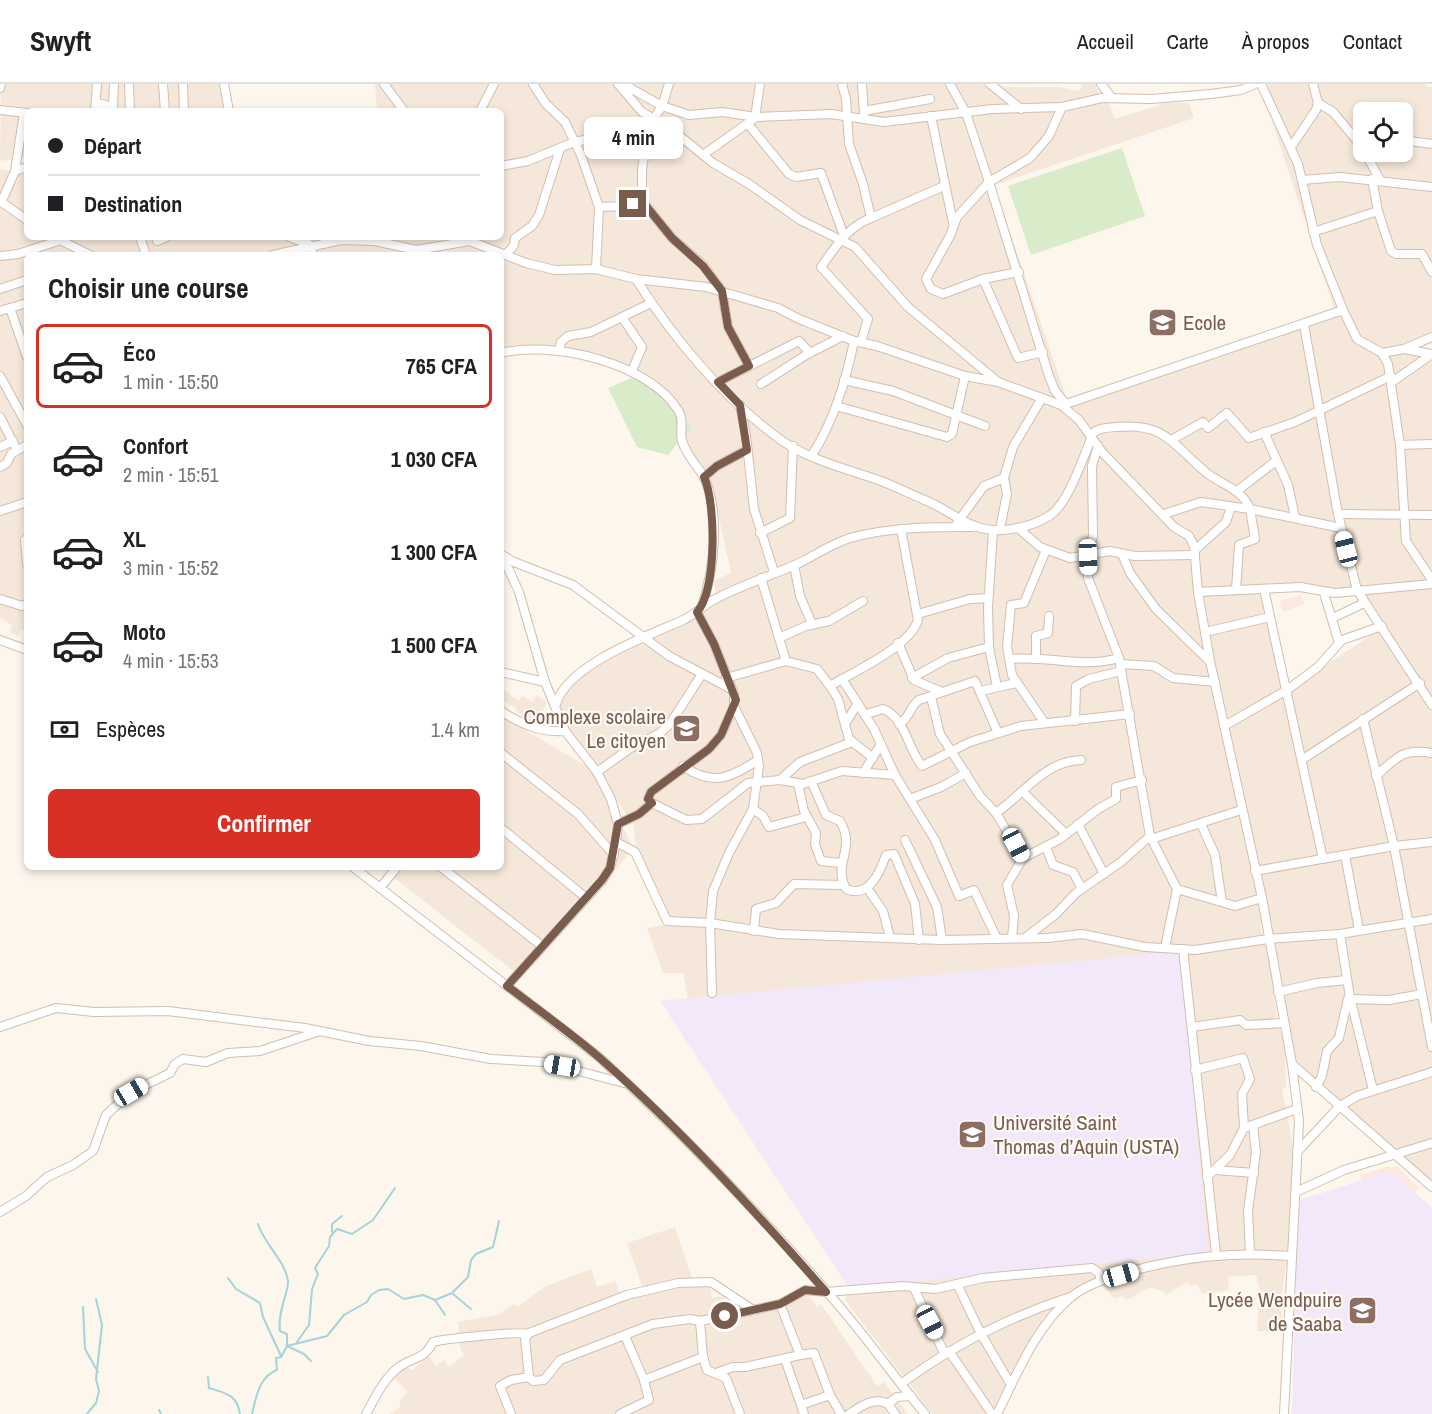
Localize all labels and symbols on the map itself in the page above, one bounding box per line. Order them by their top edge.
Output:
callout: 4 min [584,117,682,159]
route end [619,190,646,217]
school or university icon: Ecole [1146,306,1178,338]
place label: Ecole [1183,308,1226,337]
car [1333,529,1359,569]
car [1078,539,1098,575]
place label: Complexe scolaire Le citoyen [523,702,666,755]
school or university icon: Complexe scolaire Le citoyen [671,712,703,744]
car [1000,825,1032,865]
car [543,1054,581,1078]
car [111,1075,151,1109]
place label: Université Saint Thomas d’Aquin (USTA) [993,1108,1179,1161]
school or university icon: Université Saint Thomas d’Aquin (USTA) [956,1118,988,1150]
car [1101,1261,1141,1289]
place label: Lycée Wendpuire de Saaba [1208,1285,1342,1338]
school or university icon: Lycée Wendpuire de Saaba [1347,1295,1379,1327]
route start [711,1302,738,1329]
car [914,1302,946,1342]

